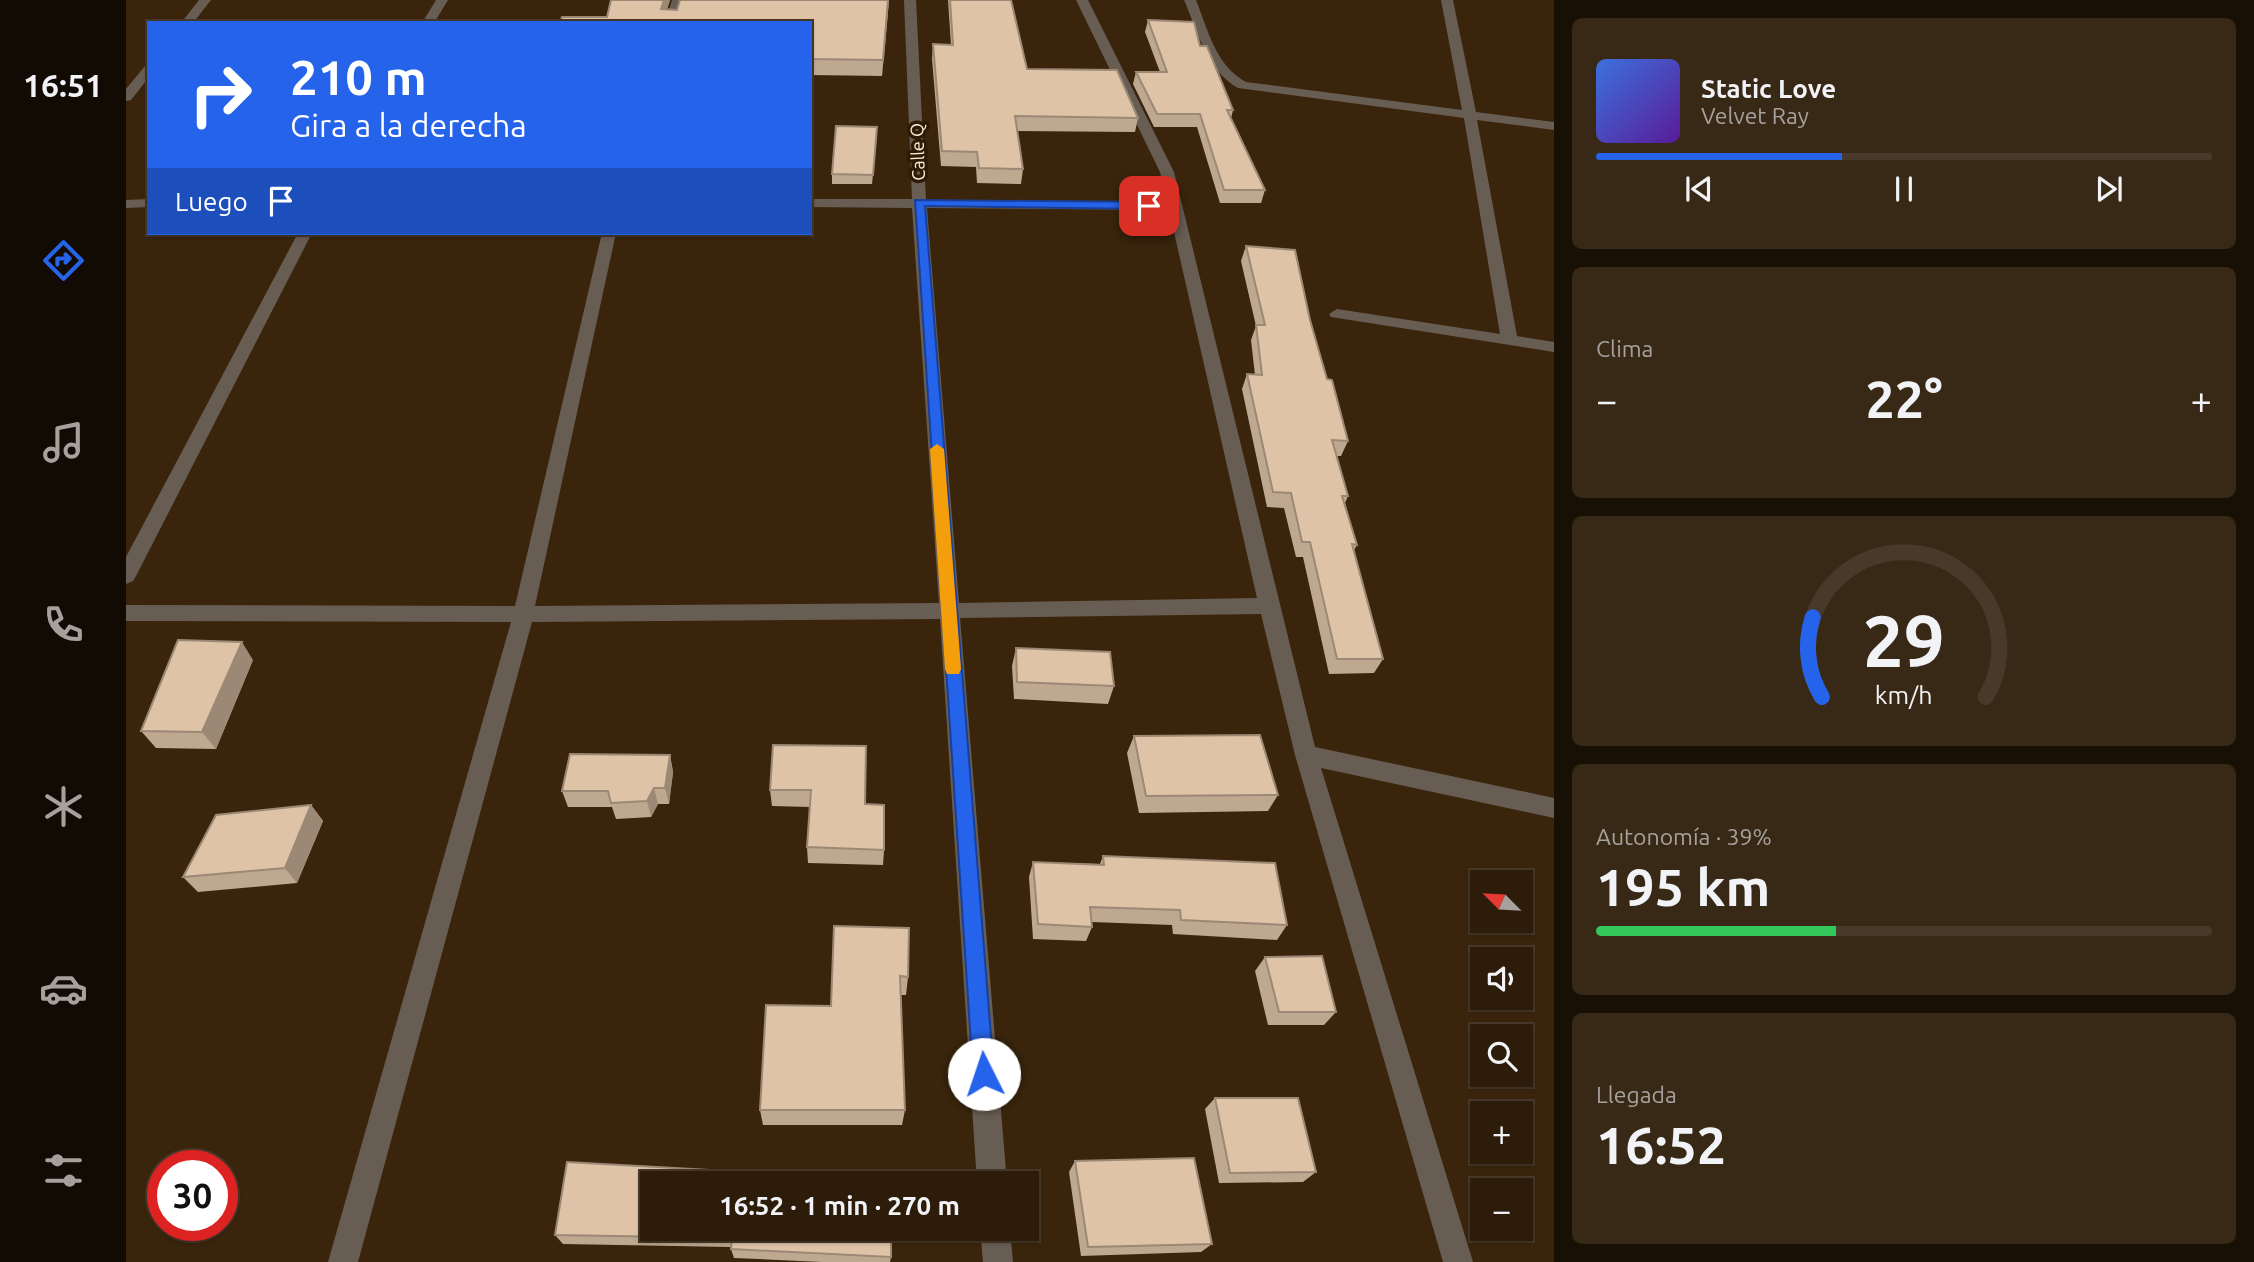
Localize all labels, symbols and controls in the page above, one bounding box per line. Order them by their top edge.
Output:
icon: right [175,49,266,140]
text: 210 m [290,49,427,104]
text: 16:51 [23,67,103,103]
text: Static Love [1701,74,1836,103]
text: Velvet Ray [1701,103,1809,128]
text: Gira a la derecha [290,107,527,143]
street label: Calle Q [906,123,929,181]
icon: previous [1680,170,1718,208]
icon: pause [1885,170,1923,208]
icon: next [2090,170,2128,208]
pin [1119,176,1179,236]
icon: arrive [262,182,300,220]
text: Luego [175,187,248,216]
icon: arrive [1130,187,1168,225]
icon: directions [39,236,88,285]
text: Clima [1596,336,1653,361]
text: 22° [1865,370,1943,428]
text: − [1596,379,1617,421]
text: + [2191,379,2212,421]
icon: music [39,418,88,467]
text: 29 [1863,599,1945,681]
icon: phone [39,600,88,649]
text: km/h [1875,681,1933,709]
icon: climate [39,782,88,831]
text: Autonomía · 39% [1596,824,1772,849]
text: 195 km [1596,858,1770,916]
north arrow [1470,870,1533,933]
map controls [1470,870,1533,1241]
button: sound [1470,947,1533,1010]
icon: car [39,964,88,1013]
button: search [1470,1024,1533,1087]
position arrow [947,1037,1021,1111]
text: Llegada [1596,1082,1677,1107]
button: + [1470,1101,1533,1164]
text: 16:52 [1596,1116,1726,1174]
icon: filters [39,1146,88,1195]
speed limit sign: 30 [147,1150,238,1241]
button: − [1470,1178,1533,1241]
text: 16:52 · 1 min · 270 m [719,1191,960,1220]

